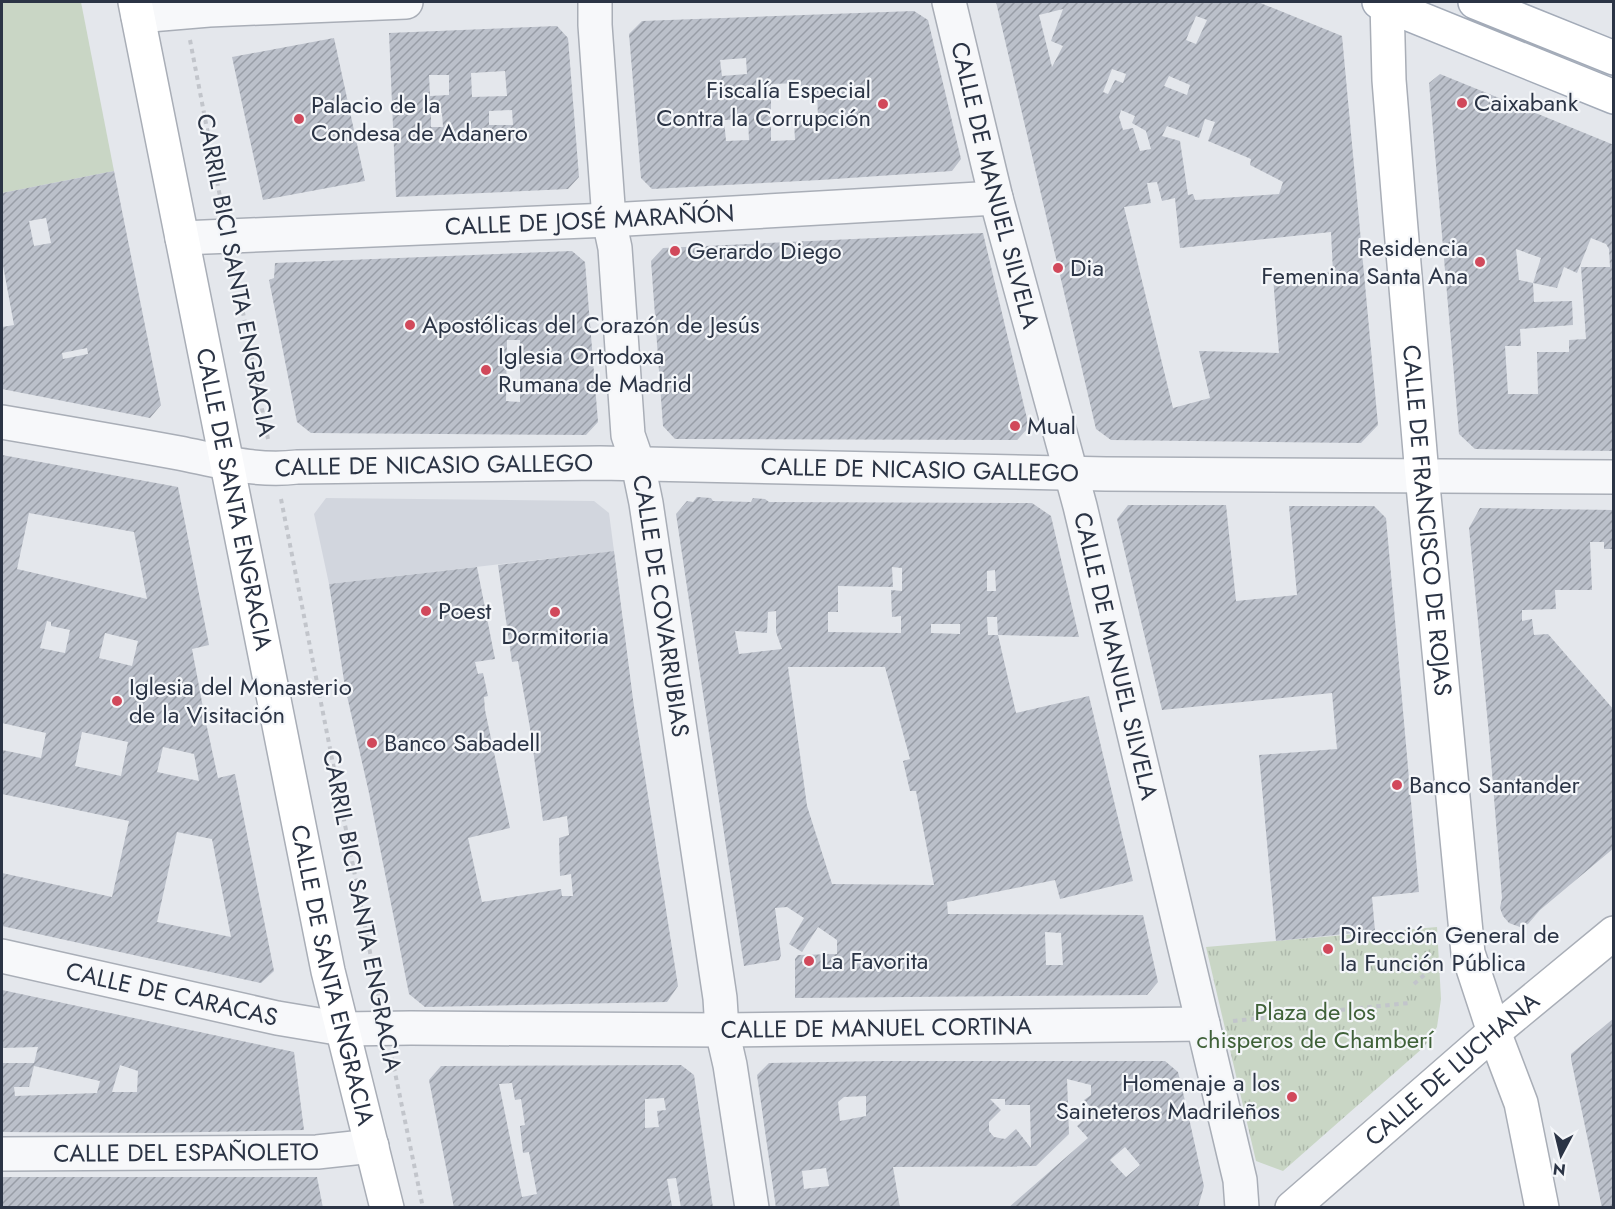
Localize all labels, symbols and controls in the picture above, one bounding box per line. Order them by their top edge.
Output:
street label: CALLE DE MANUEL SILVELA [942,38,1049,333]
place label: Fiscalía Especial Contra la Corrupción [656,72,871,135]
place label: Caixabank [1474,85,1579,120]
place label: Palacio de la Condesa de Adanero [311,87,528,150]
marker: Caixabank [1455,96,1469,110]
marker: Fiscalía Especial Contra la Corrupción [876,97,890,111]
street label: CARRIL BICI SANTA ENGRACIA [188,111,285,439]
marker: Palacio de la Condesa de Adanero [292,112,306,126]
street label: CALLE DE JOSÉ MARAÑÓN [444,195,735,244]
place label: Residencia Femenina Santa Ana [1261,230,1468,293]
place label: Gerardo Diego [687,233,842,268]
marker: Gerardo Diego [668,244,682,258]
place label: Dia [1070,250,1104,285]
marker: Residencia Femenina Santa Ana [1473,255,1487,269]
marker: Dia [1051,261,1065,275]
place label: Apostólicas del Corazón de Jesús [422,307,760,342]
marker: Apostólicas del Corazón de Jesús [403,318,417,332]
place label: Iglesia Ortodoxa Rumana de Madrid [498,338,692,401]
street label: CALLE DE FRANCISCO DE ROJAS [1394,343,1461,698]
street label: CALLE DE SANTA ENGRACIA [187,345,282,653]
marker: Iglesia Ortodoxa Rumana de Madrid [479,363,493,377]
place label: Mual [1027,408,1076,443]
marker: Mual [1008,419,1022,433]
street label: CALLE DE NICASIO GALLEGO [274,445,593,485]
street label: CALLE DE NICASIO GALLEGO [760,448,1079,490]
street label: CALLE DE COVARRUBIAS [624,471,699,739]
street label: CALLE DE MANUEL SILVELA [1065,508,1167,803]
place label: Poest [438,593,492,628]
marker: Poest [419,604,433,618]
marker: Dormitoria [548,605,562,619]
place label: Dormitoria [501,618,609,653]
place label: Iglesia del Monasterio de la Visitación [129,669,352,732]
marker: Iglesia del Monasterio de la Visitación [110,694,124,708]
place label: Banco Sabadell [384,725,540,760]
marker: Banco Sabadell [365,736,379,750]
street label: CARRIL BICI SANTA ENGRACIA [314,747,411,1075]
place label: Banco Santander [1409,767,1581,802]
marker: Banco Santander [1390,778,1404,792]
street label: CALLE DE SANTA ENGRACIA [282,822,384,1129]
place label: Dirección General de la Función Pública [1340,917,1559,980]
marker: Dirección General de la Función Pública [1321,942,1335,956]
place label: La Favorita [821,943,928,978]
street label: CALLE DE CARACAS [62,953,281,1035]
marker: La Favorita [802,954,816,968]
street label: CALLE DE LUCHANA [1357,983,1547,1154]
park label: Plaza de los chisperos de Chamberí [1197,994,1434,1057]
street label: CALLE DE MANUEL CORTINA [720,1008,1032,1047]
place label: Homenaje a los Saineteros Madrileños [1056,1065,1280,1128]
marker: Homenaje a los Saineteros Madrileños [1285,1090,1299,1104]
north arrow [1531,1125,1591,1185]
street label: CALLE DEL ESPAÑOLETO [53,1134,319,1171]
text: N [1552,1157,1567,1182]

